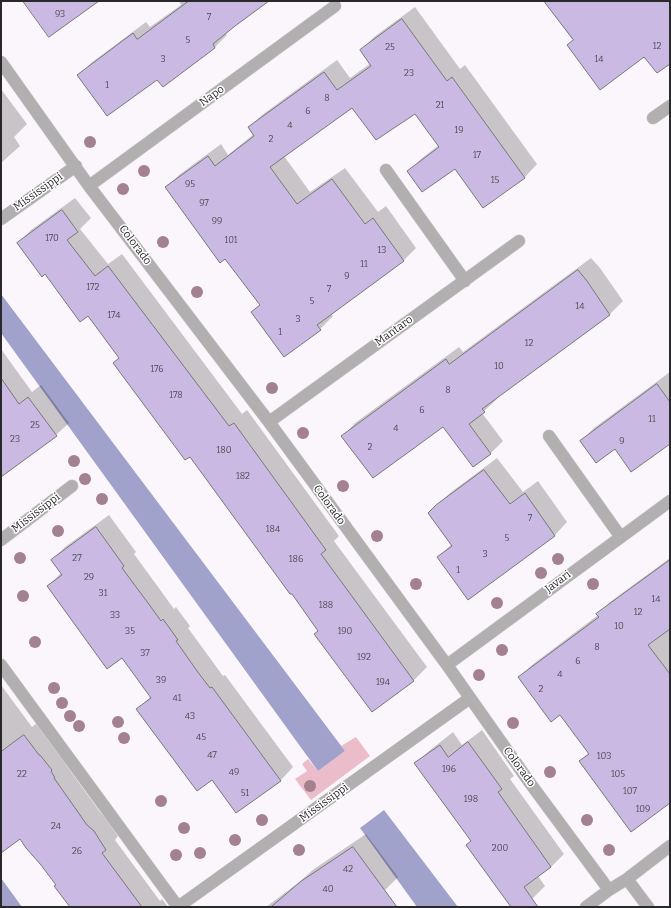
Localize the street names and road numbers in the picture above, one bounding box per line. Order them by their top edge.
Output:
street label: Napo [197,83,227,109]
street label: Mississippi [11,170,65,214]
street label: Colorado [116,223,154,267]
street label: Mantaro [373,313,415,349]
street label: Colorado [310,483,348,527]
street label: Mississippi [9,491,63,535]
street label: Javari [543,568,573,596]
street label: Colorado [500,745,538,789]
street label: Mississippi [297,781,351,825]

